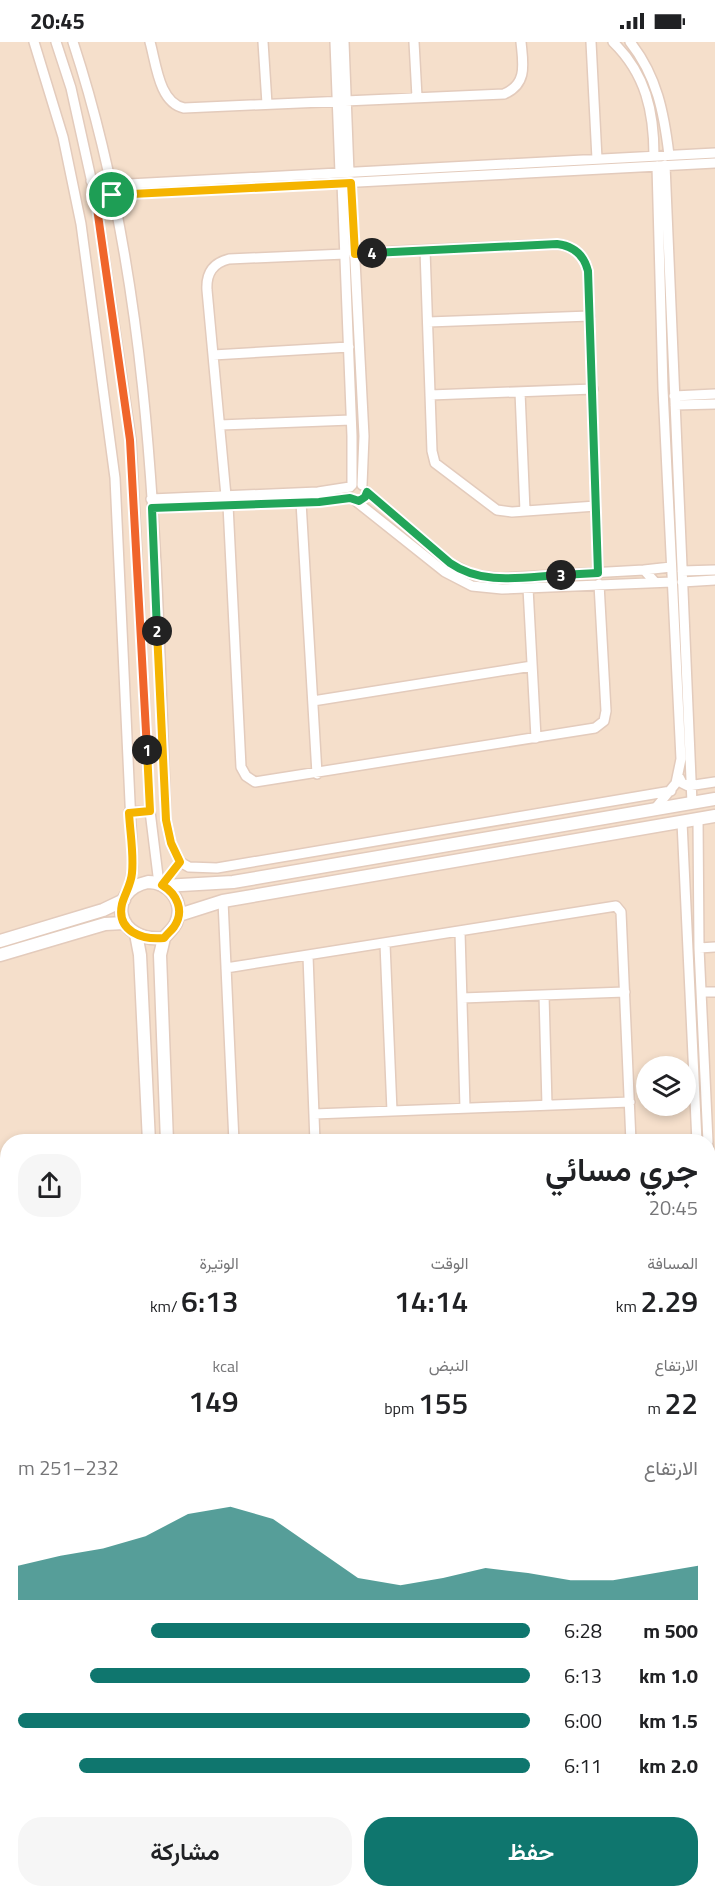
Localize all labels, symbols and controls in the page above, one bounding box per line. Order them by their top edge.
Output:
text: 20:45 [30,4,85,38]
pin [86,169,137,220]
icon: arrive [95,178,128,211]
pin: 4 [357,238,387,268]
text: 4 [368,241,376,265]
pin: 3 [546,560,576,590]
text: 3 [557,563,565,587]
pin: 2 [142,616,172,646]
text: 2 [153,619,161,643]
pin: 1 [132,735,162,765]
text: 1 [143,738,151,762]
map controls [636,1056,696,1116]
button: layers [636,1056,696,1116]
text: جري مسائي [545,1144,698,1194]
button: share [18,1154,81,1217]
text: 20:45 [649,1192,698,1223]
text: الوتيرة [200,1251,239,1275]
text: الوقت [431,1251,468,1275]
text: المسافة [647,1251,698,1275]
text: 6:13 [181,1278,239,1324]
text: 14:14 [394,1278,468,1324]
text: 2.29 [640,1278,698,1324]
text: /km [150,1294,181,1318]
text: km [616,1294,640,1318]
text: النبض [429,1353,468,1377]
text: الارتفاع [655,1353,698,1377]
text: kcal [213,1354,239,1378]
text: 149 [188,1378,239,1424]
text: 155 [418,1380,468,1426]
text: 22 [664,1380,698,1426]
text: bpm [384,1396,418,1420]
text: m [647,1396,664,1420]
text: 232–251 m [18,1452,119,1483]
text: الارتفاع [644,1452,698,1483]
text: 6:28 [564,1615,602,1646]
text: 500 m [643,1615,698,1646]
text: 6:13 [564,1660,602,1691]
text: 1.0 km [639,1660,698,1691]
text: 6:00 [564,1705,602,1736]
text: 1.5 km [639,1705,698,1736]
text: 6:11 [564,1750,602,1781]
text: 2.0 km [639,1750,698,1781]
button: مشاركة [18,1817,352,1886]
button: حفظ [364,1817,698,1886]

